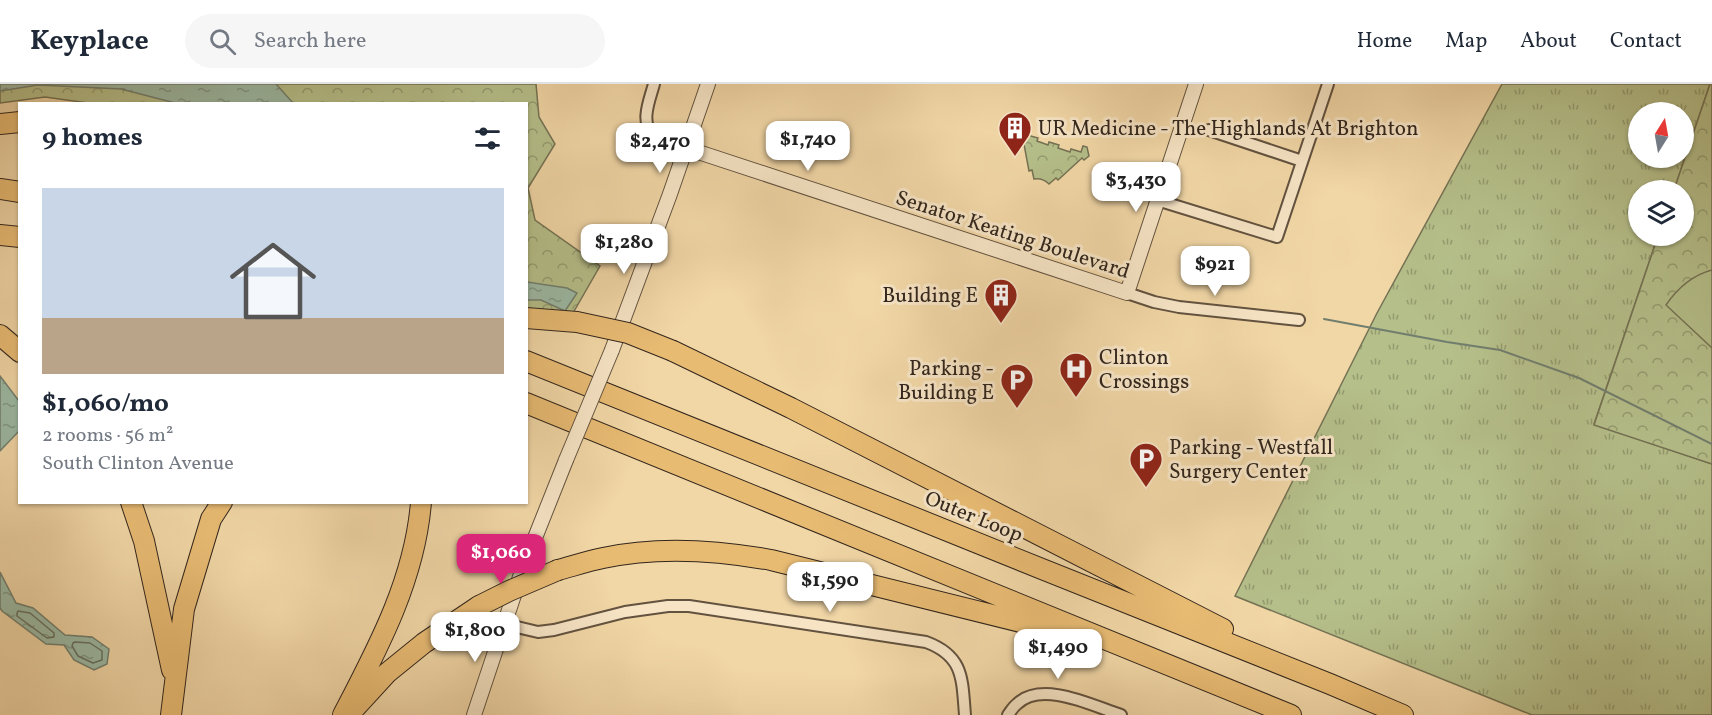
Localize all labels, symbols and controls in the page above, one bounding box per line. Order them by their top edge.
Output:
search box [185,14,605,68]
text: Keyplace [30,22,149,61]
icon: search [206,25,239,58]
text: Search here [254,26,366,57]
text: Home [1357,27,1412,56]
text: Map [1445,27,1487,56]
text: About [1520,27,1577,56]
text: Contact [1610,27,1682,56]
north arrow [1628,102,1694,168]
map controls [1628,102,1694,246]
building icon: UR Medicine - The Highlands At Brighton [997,110,1033,157]
place label: UR Medicine - The Highlands At Brighton [1038,115,1419,144]
text: 9 homes [42,120,143,156]
pin: $1,740 [759,121,857,172]
icon: filters [471,122,504,155]
pin: $2,470 [611,123,709,174]
text: $1,740 [780,126,836,154]
text: $2,470 [630,128,690,156]
pin: $3,430 [1087,162,1185,213]
text: $3,430 [1106,167,1166,195]
button: layers [1628,180,1694,246]
street label: Senator Keating Boulevard [892,184,1133,287]
pin: $1,280 [575,224,673,275]
icon: home [219,227,327,335]
text: $1,280 [595,229,653,257]
pin: $921 [1179,246,1251,297]
text: $921 [1195,251,1235,279]
building icon: Building E [983,277,1019,324]
place label: Building E [882,282,978,311]
place label: Clinton Crossings [1099,344,1189,397]
hospital icon: Clinton Crossings [1058,351,1094,398]
place label: Parking - Building E [898,355,994,408]
parking icon: Parking - Building E [999,362,1035,409]
text: $1,060/mo [42,386,169,422]
text: 2 rooms · 56 m² [42,422,173,450]
place label: Parking - Westfall Surgery Center [1169,434,1333,487]
parking icon: Parking - Westfall Surgery Center [1128,441,1164,488]
text: South Clinton Avenue [42,450,234,478]
street label: Outer Loop [920,485,1027,550]
pin: $1,060 [452,534,550,585]
text: $1,060 [471,539,531,567]
pin: $1,590 [781,562,879,613]
text: $1,590 [801,567,859,595]
pin: $1,800 [426,612,524,663]
text: $1,800 [445,617,505,645]
pin: $1,490 [1009,629,1107,680]
text: $1,490 [1028,634,1088,662]

